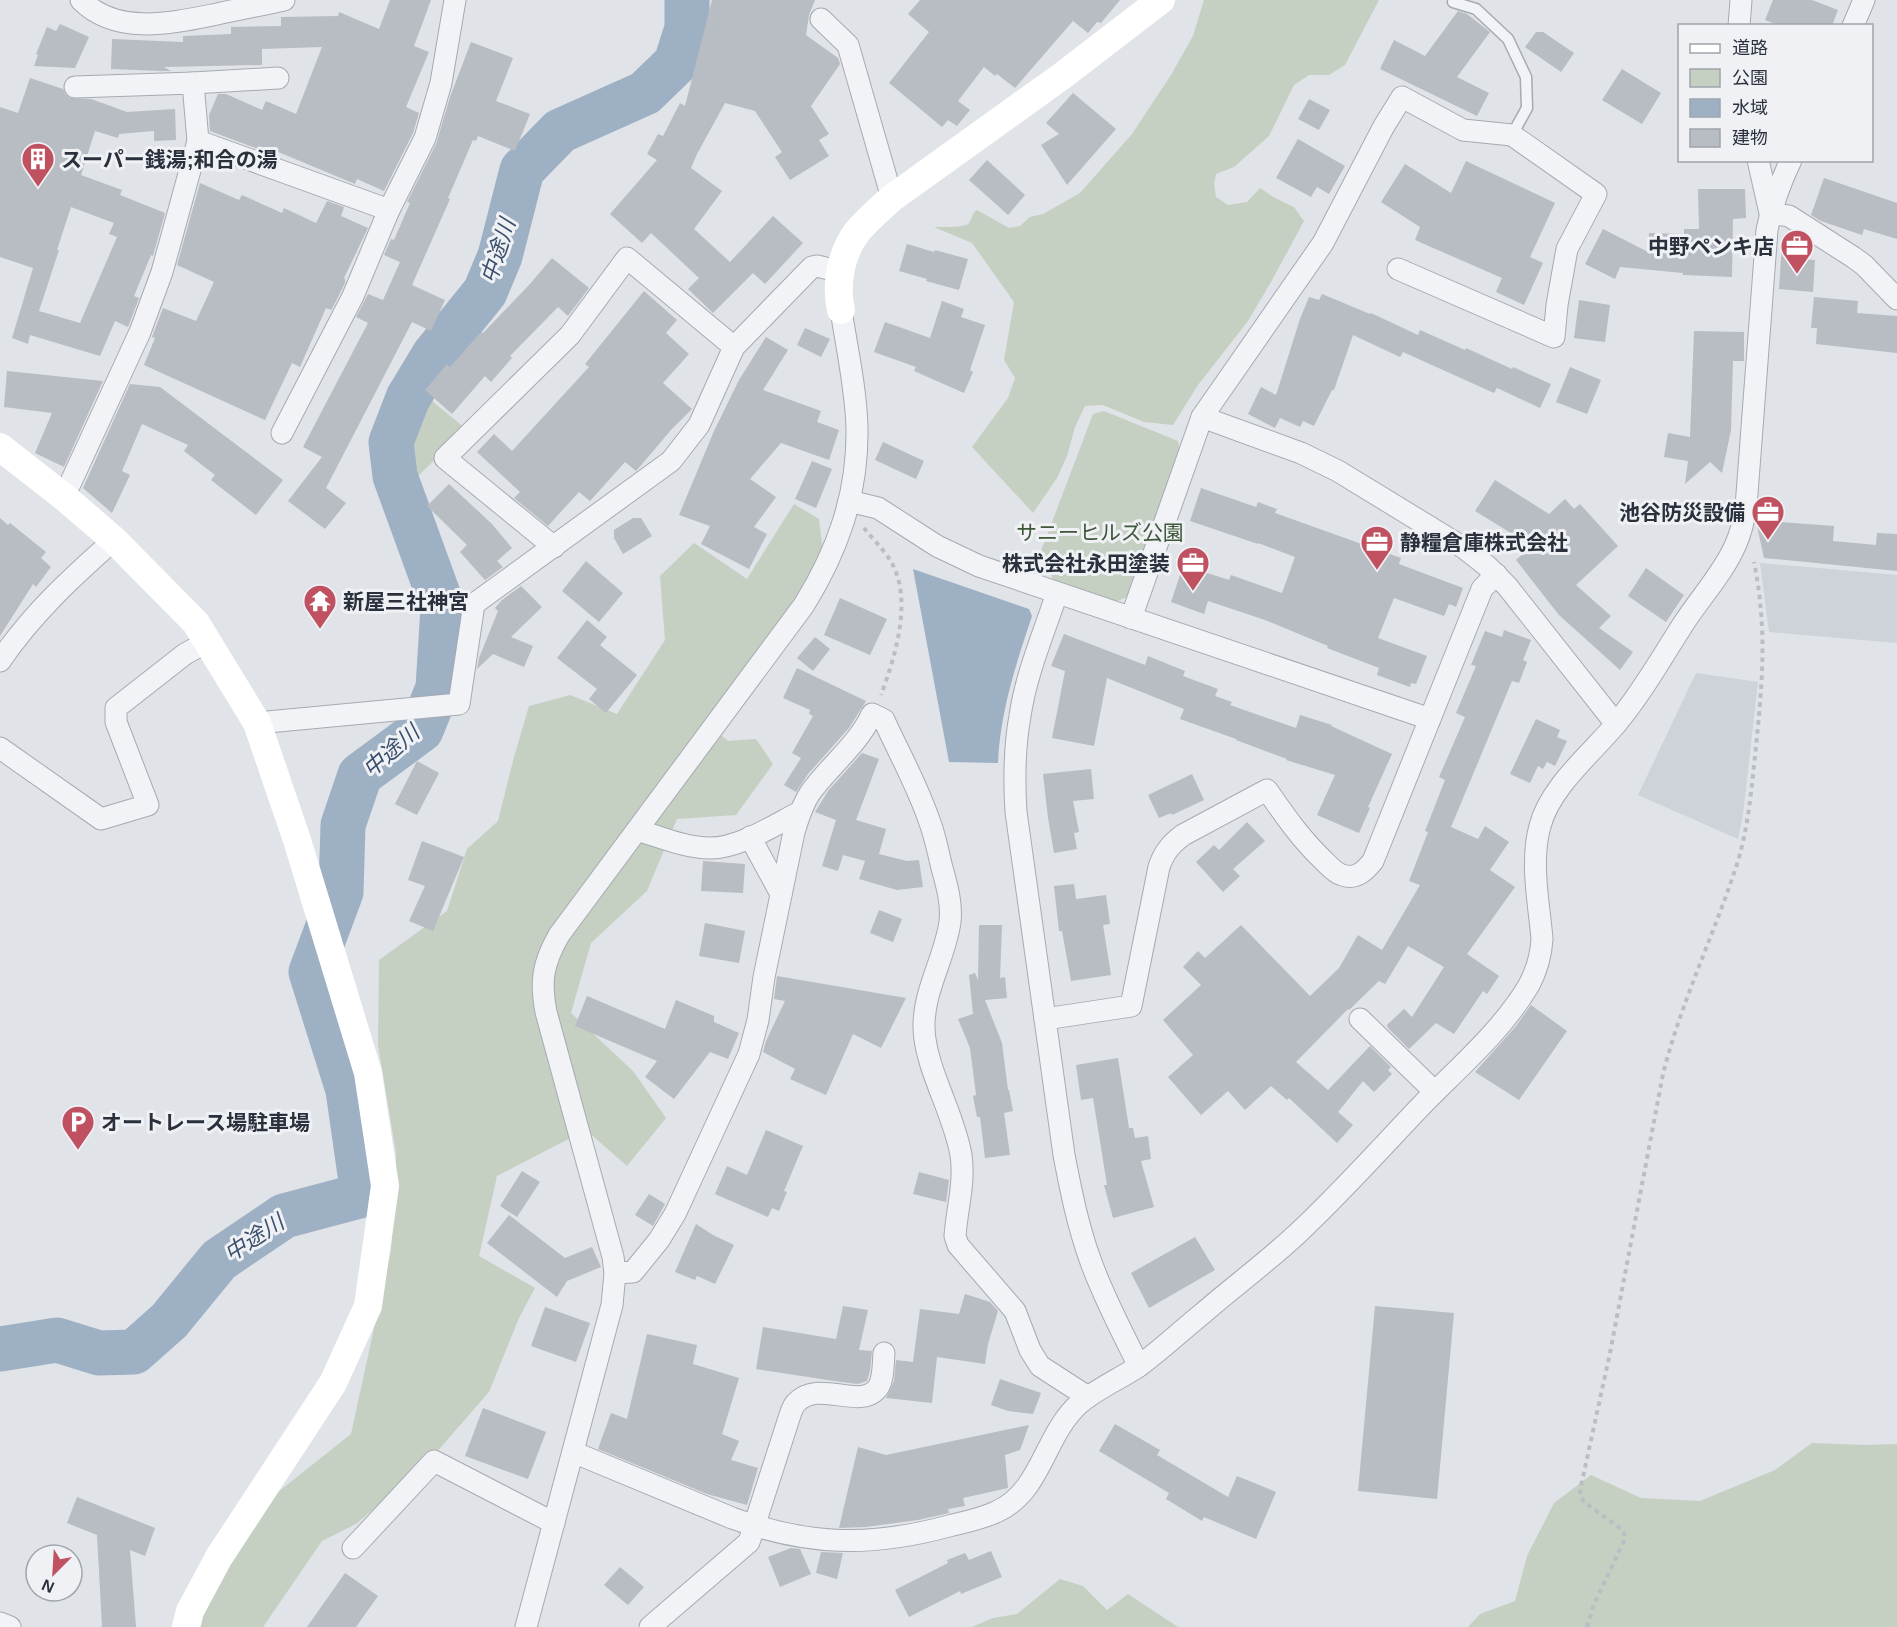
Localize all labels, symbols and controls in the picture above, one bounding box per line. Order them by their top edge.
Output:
legend [1678,24,1873,162]
text: 道路 [1732,38,1768,58]
text: 公園 [1732,68,1768,88]
text: 水域 [1732,98,1768,118]
text: 建物 [1732,128,1768,148]
building icon: スーパー銭湯;和合の湯 [20,141,56,188]
place label: スーパー銭湯;和合の湯 [61,148,278,171]
water label: 中途川 [476,214,521,286]
office icon: 中野ペンキ店 [1779,228,1815,275]
place label: 中野ペンキ店 [1648,235,1774,258]
office icon: 池谷防災設備 [1750,494,1786,541]
place label: 池谷防災設備 [1619,501,1745,524]
park label: サニーヒルズ公園 [1016,521,1184,544]
office icon: 静糧倉庫株式会社 [1359,524,1395,571]
place label: 静糧倉庫株式会社 [1400,531,1568,554]
office icon: 株式会社永田塗装 [1175,545,1211,592]
place label: 株式会社永田塗装 [1002,552,1170,575]
temple icon: 新屋三社神宮 [302,583,338,630]
place label: 新屋三社神宮 [343,590,469,613]
water label: 中途川 [358,719,426,782]
parking icon: オートレース場駐車場 [60,1104,96,1151]
place label: オートレース場駐車場 [101,1111,310,1134]
water label: 中途川 [220,1208,290,1266]
north arrow [24,1543,84,1603]
text: N [39,1576,57,1596]

